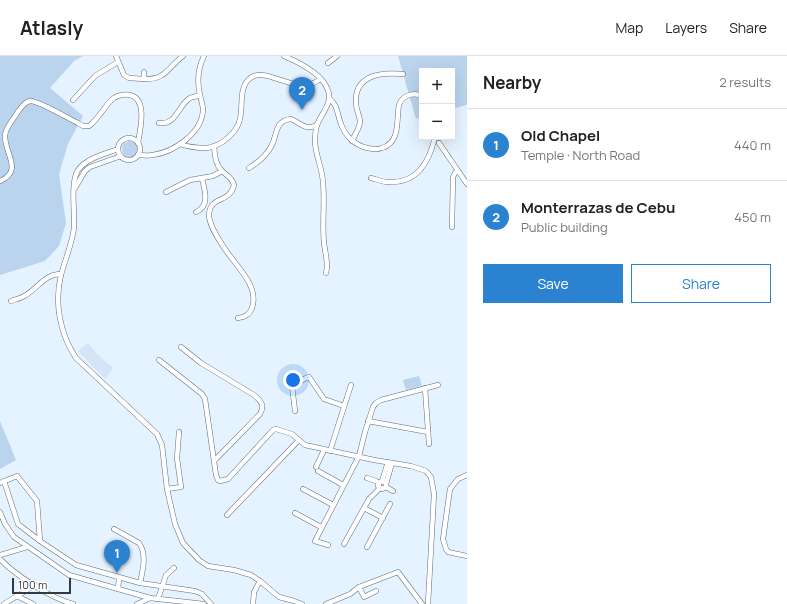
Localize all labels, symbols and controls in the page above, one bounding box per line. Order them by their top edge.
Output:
text: Atlasly [20,15,83,41]
text: Map [615,18,643,37]
text: Layers [665,18,707,37]
text: Share [729,18,767,37]
map controls [419,68,455,140]
button: + [419,68,455,104]
text: Nearby [483,71,541,94]
text: 2 results [719,73,771,91]
pin: 2 [289,77,315,110]
button: − [419,104,455,140]
text: Old Chapel [521,125,600,146]
text: 1 [493,136,499,154]
text: 440 m [734,136,771,154]
text: Temple · North Road [521,146,640,164]
text: Monterrazas de Cebu [521,197,675,218]
text: 2 [492,208,500,226]
text: 450 m [734,208,771,226]
text: Public building [521,218,608,236]
button: Save [483,264,623,303]
button: Share [631,264,771,303]
your location [283,370,303,390]
pin: 1 [104,540,130,573]
scale bar [12,576,71,595]
text: 100 m [18,577,47,592]

